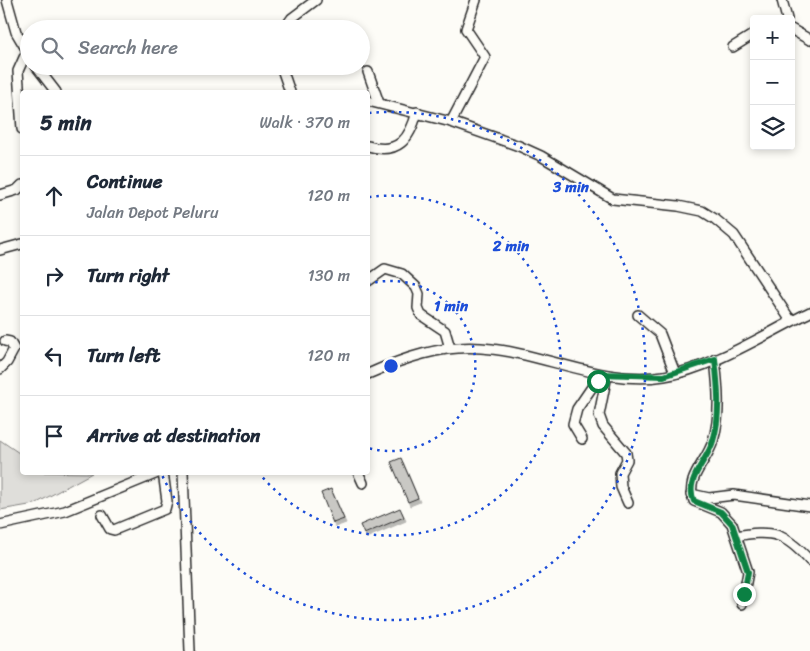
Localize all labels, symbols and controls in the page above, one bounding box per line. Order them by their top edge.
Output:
map controls [750,15,795,150]
button: + [750,15,795,60]
search box [20,20,370,75]
text: Search here [78,31,178,64]
icon: search [38,34,66,62]
button: − [750,60,795,105]
text: 5 min [40,104,92,142]
button: layers [750,105,795,150]
text: Walk · 370 m [259,108,350,137]
text: Continue [87,165,163,198]
text: 3 min [552,174,590,200]
text: 120 m [307,181,350,210]
icon: ahead [40,182,68,210]
text: Jalan Depot Peluru [87,198,219,227]
text: 2 min [492,233,530,259]
text: Turn right [87,259,169,292]
text: 130 m [308,261,350,290]
icon: right [40,262,68,290]
text: 1 min [434,293,469,319]
text: Turn left [87,339,160,372]
text: 120 m [307,341,350,370]
icon: left [40,342,68,370]
centre of rings [382,357,400,375]
route start [587,370,610,393]
text: Arrive at destination [87,419,260,452]
icon: arrive [40,422,68,450]
route end [733,583,756,606]

